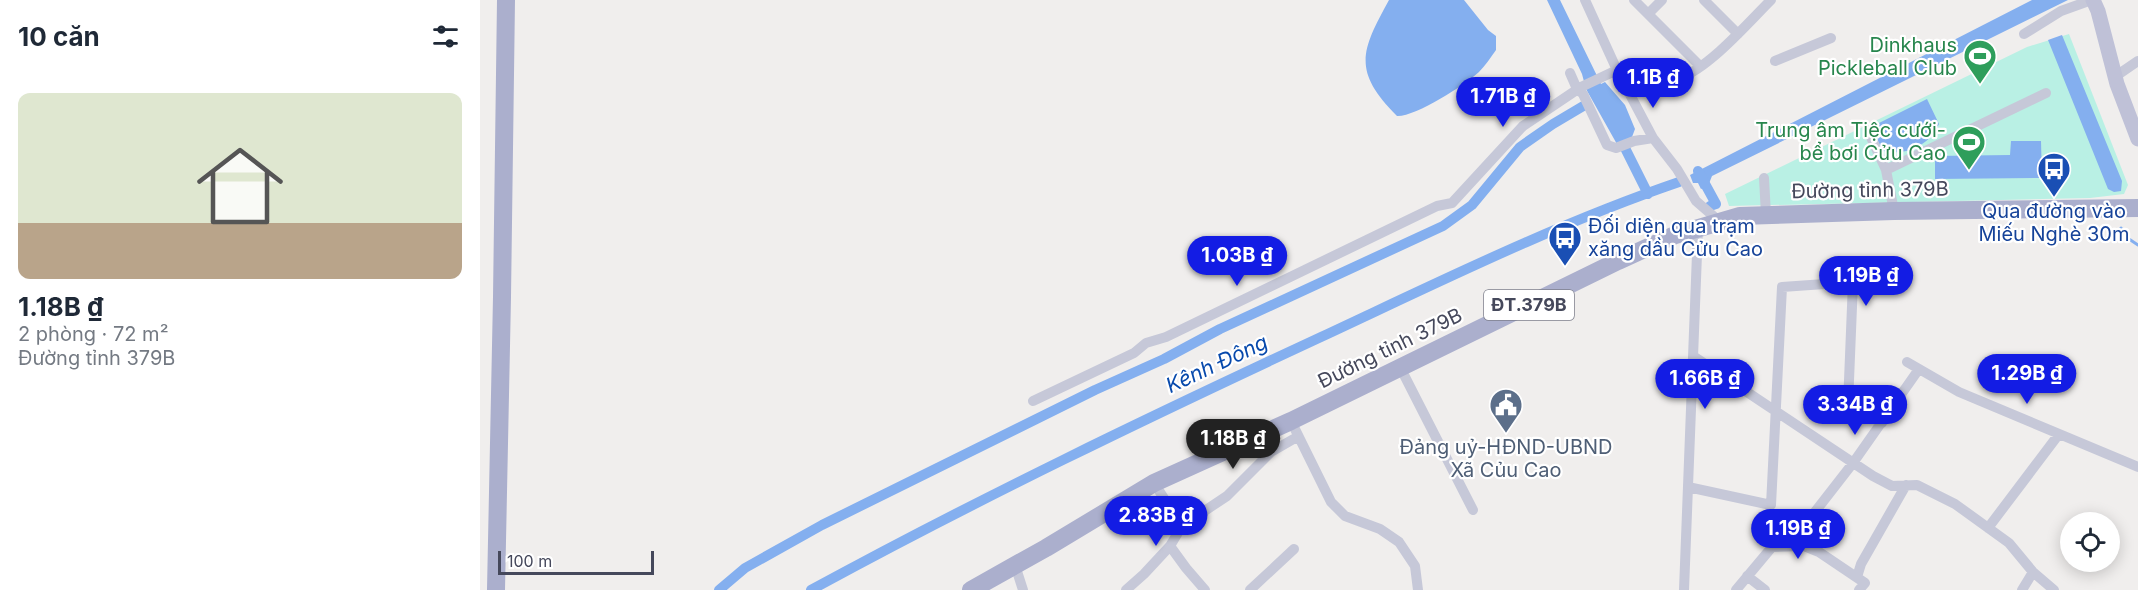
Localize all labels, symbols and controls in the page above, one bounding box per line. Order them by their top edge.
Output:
icon: filters [429,20,462,53]
text: 10 căn [18,21,100,52]
place label: Dinkhaus Pickleball Club [1818,33,1957,80]
sports icon: Dinkhaus Pickleball Club [1962,38,1998,85]
pin: 1.1B ₫ [1604,58,1702,109]
text: 1.1B ₫ [1627,65,1679,89]
pin: 1.71B ₫ [1448,77,1558,128]
text: 1.71B ₫ [1470,84,1536,108]
place label: Trung âm Tiệc cưới- bể bơi Cửu Cao [1755,118,1946,165]
sports icon: Trung âm Tiệc cưới- bể bơi Cửu Cao [1951,124,1987,171]
icon: home [186,132,294,240]
bus stop icon: Qua đường vào Miếu Nghè 30m [2036,151,2072,198]
street label: Đường tỉnh 379B [1791,177,1949,203]
place label: Qua đường vào Miếu Nghè 30m [1979,199,2129,246]
place label: Đối diện qua trạm xăng dầu Cửu Cao [1588,214,1763,261]
bus stop icon: Đối diện qua trạm xăng dầu Cửu Cao [1547,220,1583,267]
pin: 1.03B ₫ [1182,236,1292,287]
text: 1.03B ₫ [1201,243,1273,267]
pin: 1.19B ₫ [1811,256,1921,307]
text: 1.19B ₫ [1833,263,1899,287]
road number: ĐT.379B [1484,290,1574,320]
text: 1.18B ₫ [18,291,103,322]
street label: Đường tỉnh 379B [1314,303,1466,393]
text: 2 phòng · 72 m² [18,322,168,346]
water label: Kênh Đông [1162,329,1272,398]
text: Đường tỉnh 379B [18,346,175,370]
pin: 1.29B ₫ [1972,354,2082,405]
pin: 1.66B ₫ [1650,359,1760,410]
text: 1.29B ₫ [1991,361,2063,385]
text: 1.66B ₫ [1669,366,1741,390]
pin: 3.34B ₫ [1800,385,1910,436]
public building icon: Đảng uỷ-HĐND-UBND Xã Củu Cao [1488,387,1524,434]
text: 3.34B ₫ [1817,392,1893,416]
pin: 1.18B ₫ [1178,419,1288,470]
text: 1.18B ₫ [1200,426,1266,450]
place label: Đảng uỷ-HĐND-UBND Xã Củu Cao [1400,435,1613,482]
pin: 2.83B ₫ [1101,496,1211,547]
text: 2.83B ₫ [1118,503,1194,527]
pin: 1.19B ₫ [1743,509,1853,560]
map controls [2060,512,2120,572]
button: locate [2060,512,2120,572]
text: 1.19B ₫ [1765,516,1831,540]
scale bar [498,548,654,576]
text: 100 m [507,551,552,571]

